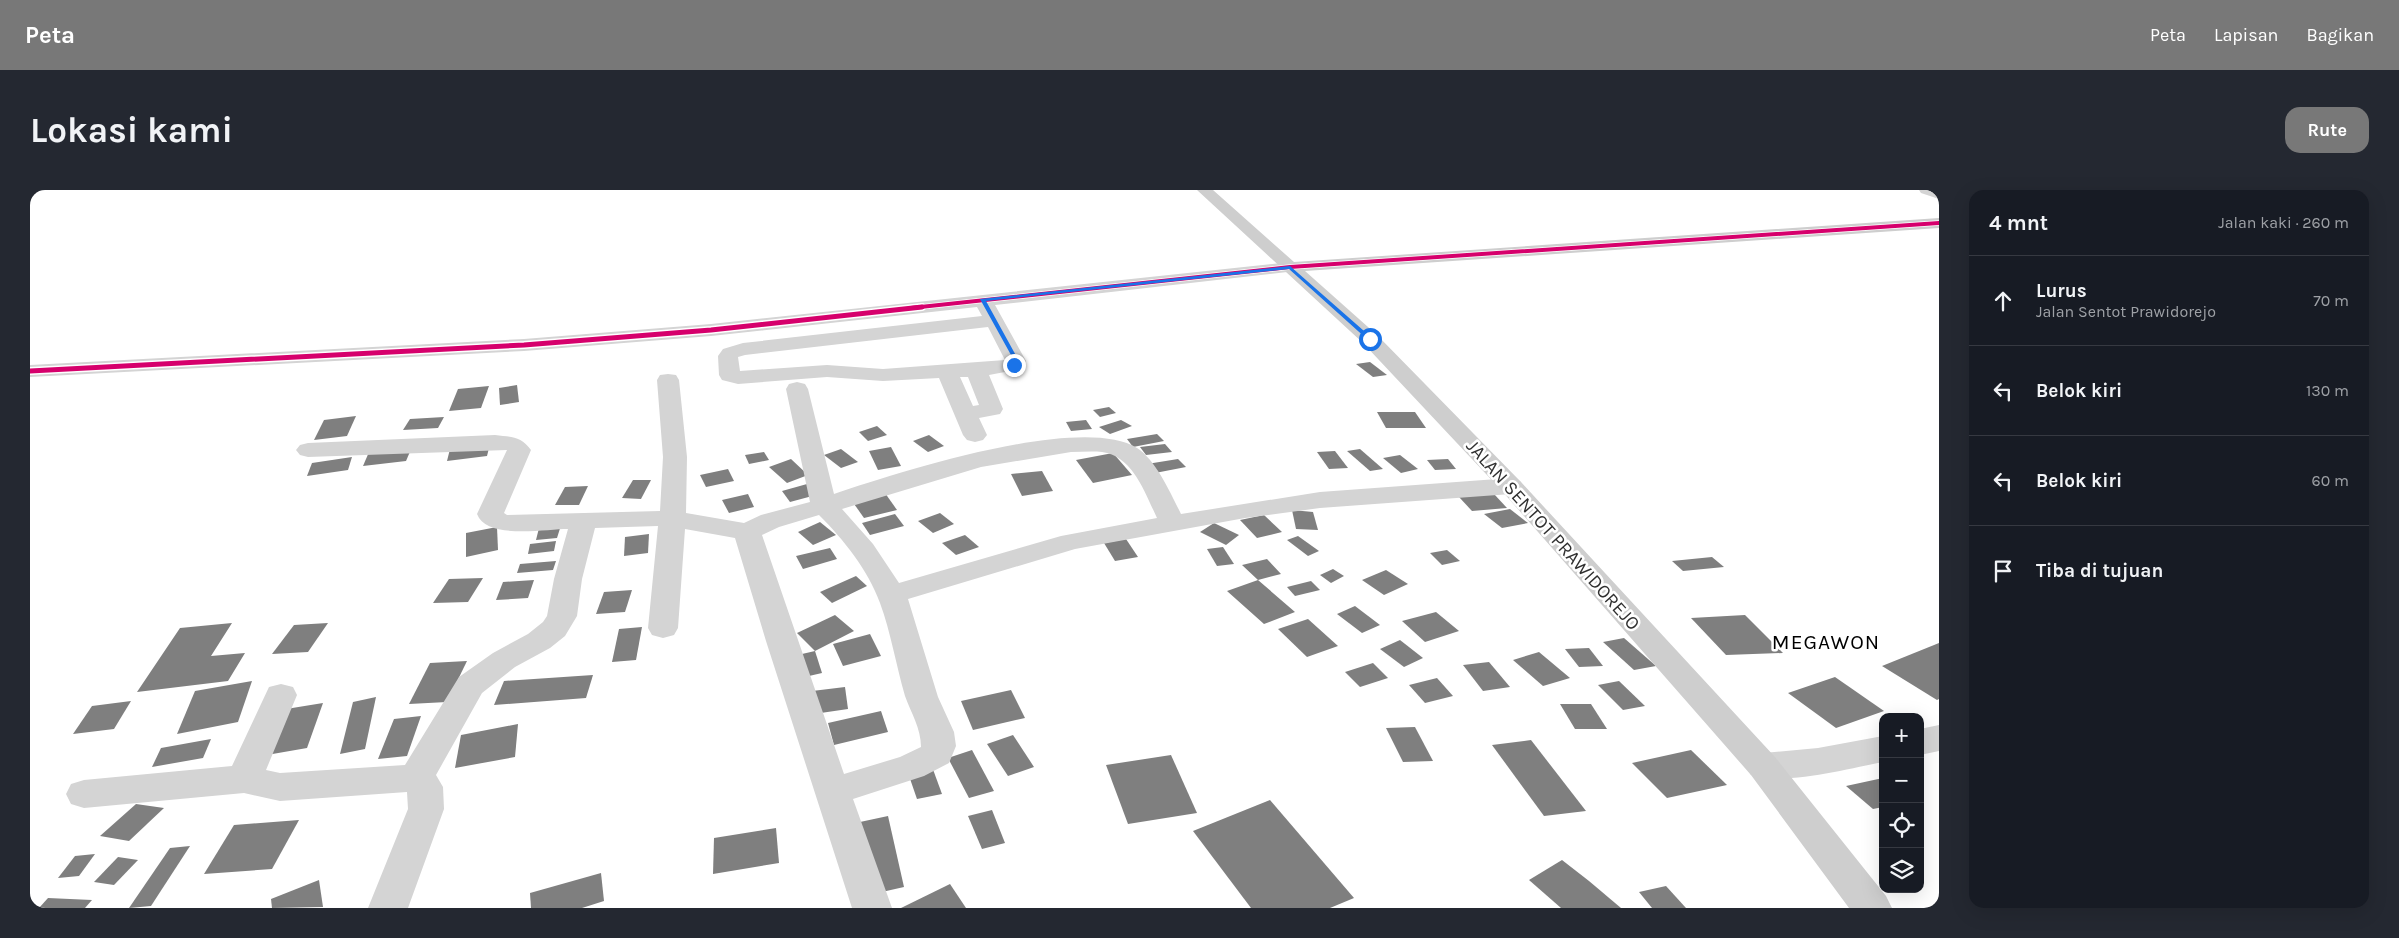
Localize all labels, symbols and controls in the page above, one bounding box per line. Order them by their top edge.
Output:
text: Peta [25,21,75,49]
text: Peta [2150,24,2186,46]
text: Lapisan [2214,24,2278,46]
text: Bagikan [2306,24,2374,46]
button: Rute [2285,107,2369,153]
text: Lokasi kami [30,110,233,151]
text: 4 mnt [1989,211,2048,235]
text: Jalan kaki · 260 m [2218,213,2349,232]
text: Lurus [2036,280,2087,302]
icon: ahead [1989,287,2017,315]
text: 70 m [2313,291,2349,310]
text: Jalan Sentot Prawidorejo [2036,302,2216,321]
route start [1359,328,1382,351]
route end [1003,354,1026,377]
icon: left [1989,377,2017,405]
text: Belok kiri [2036,380,2122,402]
text: 130 m [2306,381,2349,400]
street label: JALAN SENTOT PRAWIDOREJO [1462,435,1644,635]
icon: left [1989,467,2017,495]
text: Belok kiri [2036,470,2122,492]
text: 60 m [2312,471,2349,490]
icon: arrive [1989,557,2017,585]
text: Tiba di tujuan [2036,560,2163,582]
district label: MEGAWON [1772,630,1880,654]
map controls [1879,713,1924,893]
button: + [1879,713,1924,758]
button: − [1879,758,1924,803]
button: locate [1879,803,1924,848]
button: layers [1879,848,1924,893]

